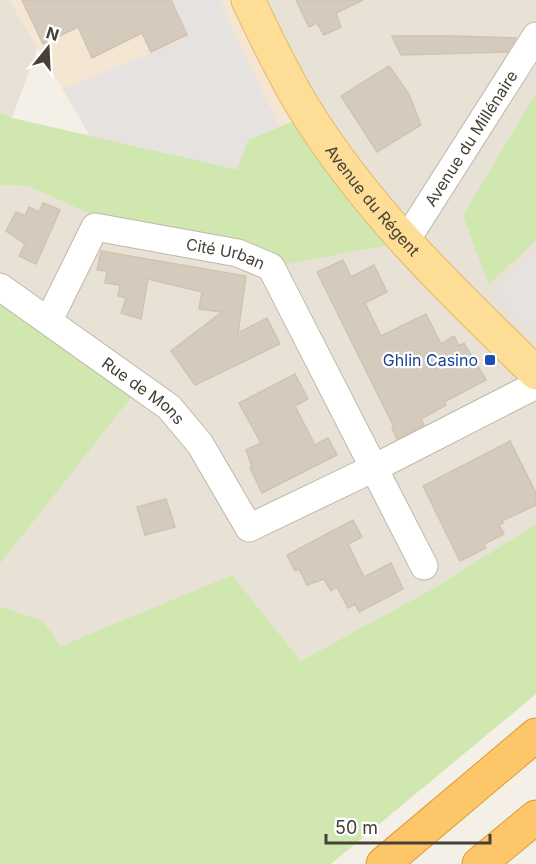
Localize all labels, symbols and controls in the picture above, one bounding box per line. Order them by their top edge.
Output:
north arrow [18,18,78,78]
text: N [44,22,62,45]
street label: Avenue du Millénaire [420,66,522,210]
street label: Avenue du Régent [321,141,424,260]
street label: Cité Urban [184,234,268,273]
place label: Ghlin Casino [383,350,478,370]
street label: Rue de Mons [98,353,189,428]
marker: Ghlin Casino [483,353,497,367]
scale bar [326,807,490,845]
text: 50 m [335,817,378,838]

